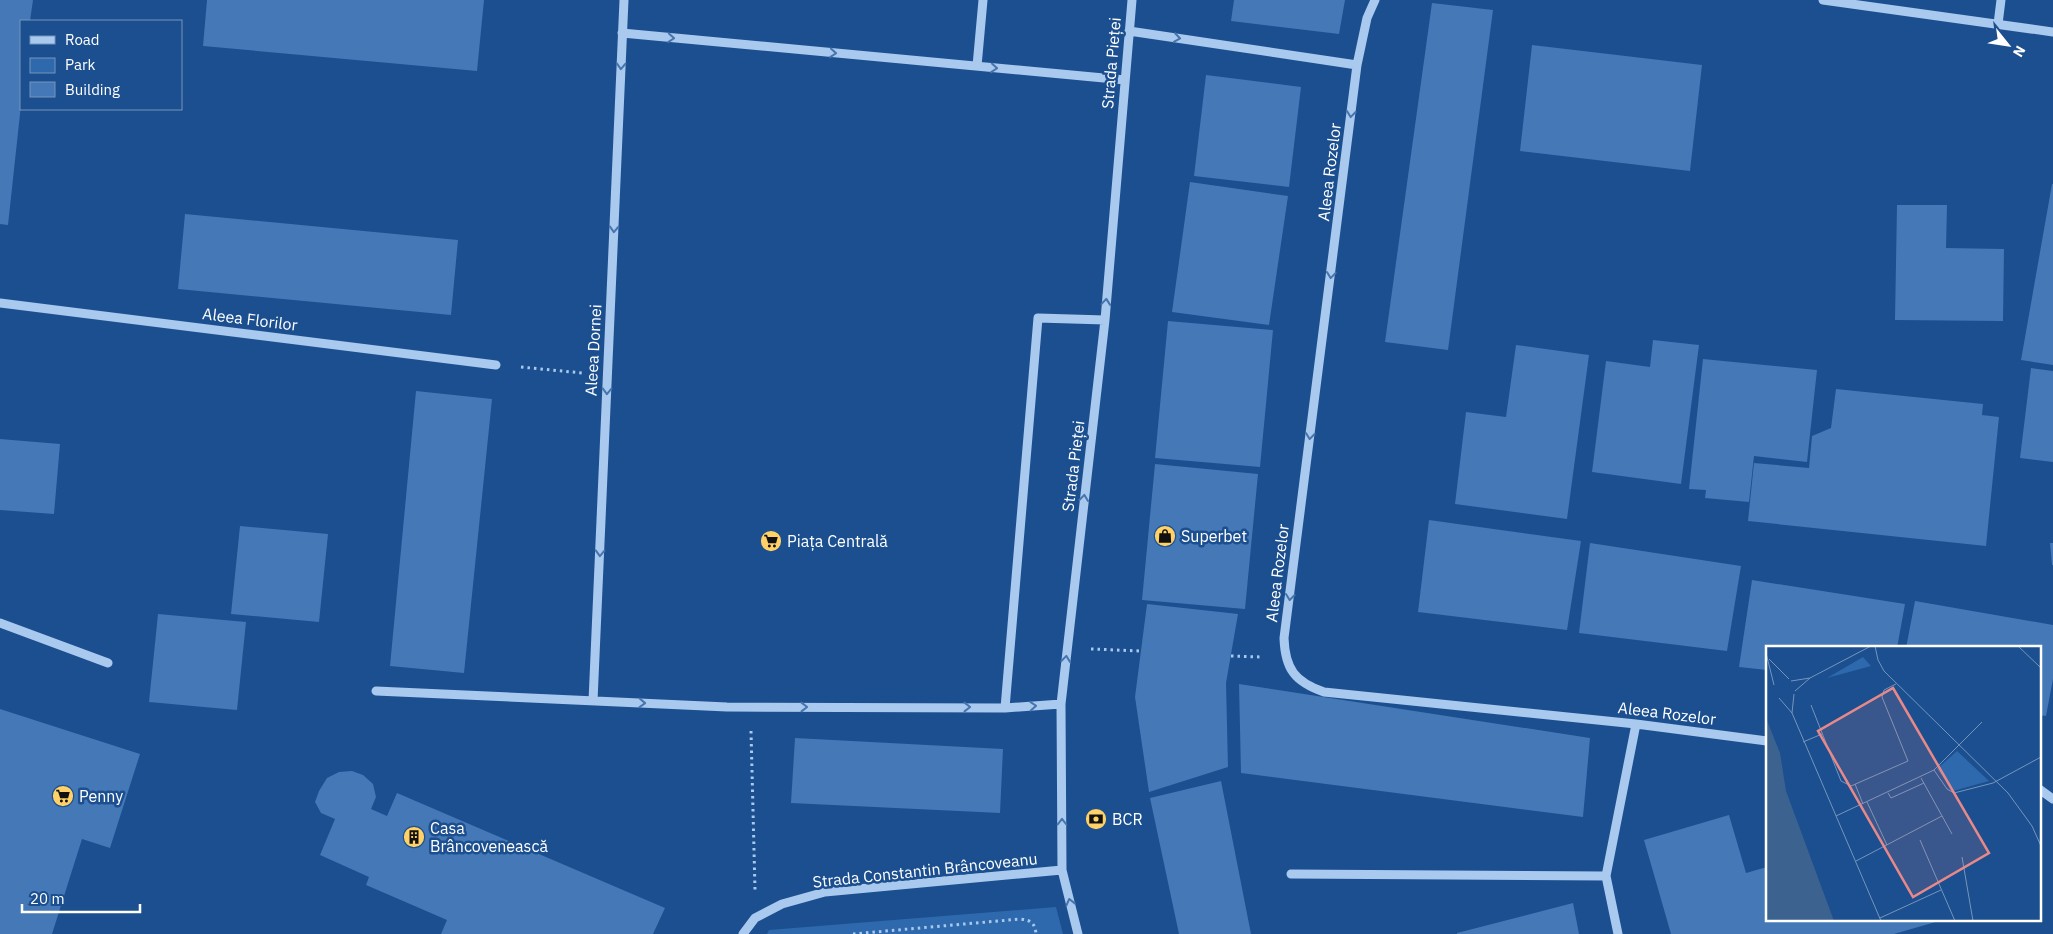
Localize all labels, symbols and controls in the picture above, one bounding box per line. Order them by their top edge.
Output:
street label: Strada Pieței [1097,16,1126,110]
legend [20,20,182,110]
north arrow [1983,20,2033,70]
text: Road [65,30,100,49]
one-way arrow [667,32,675,43]
one-way arrow [1172,33,1181,43]
text: N [2009,43,2030,60]
one-way arrow [829,47,837,58]
text: Park [65,55,95,74]
one-way arrow [615,62,626,70]
one-way arrow [991,62,999,73]
text: Building [65,80,120,99]
one-way arrow [1346,110,1357,118]
street label: Aleea Rozelor [1313,122,1345,222]
one-way arrow [608,225,619,233]
one-way arrow [1326,271,1337,279]
one-way arrow [1101,298,1112,306]
street label: Aleea Florilor [201,303,299,335]
street label: Aleea Dornei [581,304,605,396]
one-way arrow [601,387,612,395]
street label: Strada Pieței [1057,419,1090,513]
one-way arrow [1305,432,1316,440]
one-way arrow [1078,494,1089,502]
street label: Aleea Rozelor [1261,523,1293,623]
shop icon: Superbet [1153,524,1177,548]
place label: Superbet [1181,526,1247,546]
supermarket icon: Piața Centrală [759,529,783,553]
place label: Piața Centrală [787,531,888,552]
one-way arrow [594,549,605,557]
one-way arrow [1285,593,1295,601]
inset map [1766,646,2040,922]
one-way arrow [1060,655,1071,663]
street label: Aleea Rozelor [1617,697,1717,729]
one-way arrow [638,698,646,709]
one-way arrow [1029,700,1037,711]
one-way arrow [801,702,809,712]
one-way arrow [964,702,971,712]
supermarket icon: Penny [51,784,75,808]
place label: Penny [79,786,123,806]
bank icon: BCR [1084,807,1108,831]
place label: BCR [1112,809,1143,829]
one-way arrow [1057,817,1067,825]
place label: Casa Brâncovenească [430,818,548,856]
building icon: Casa Brâncovenească [402,825,426,849]
street label: Strada Constantin Brâncoveanu [811,848,1039,892]
scale bar [22,882,140,914]
text: 20 m [30,889,65,908]
one-way arrow [1065,898,1076,907]

